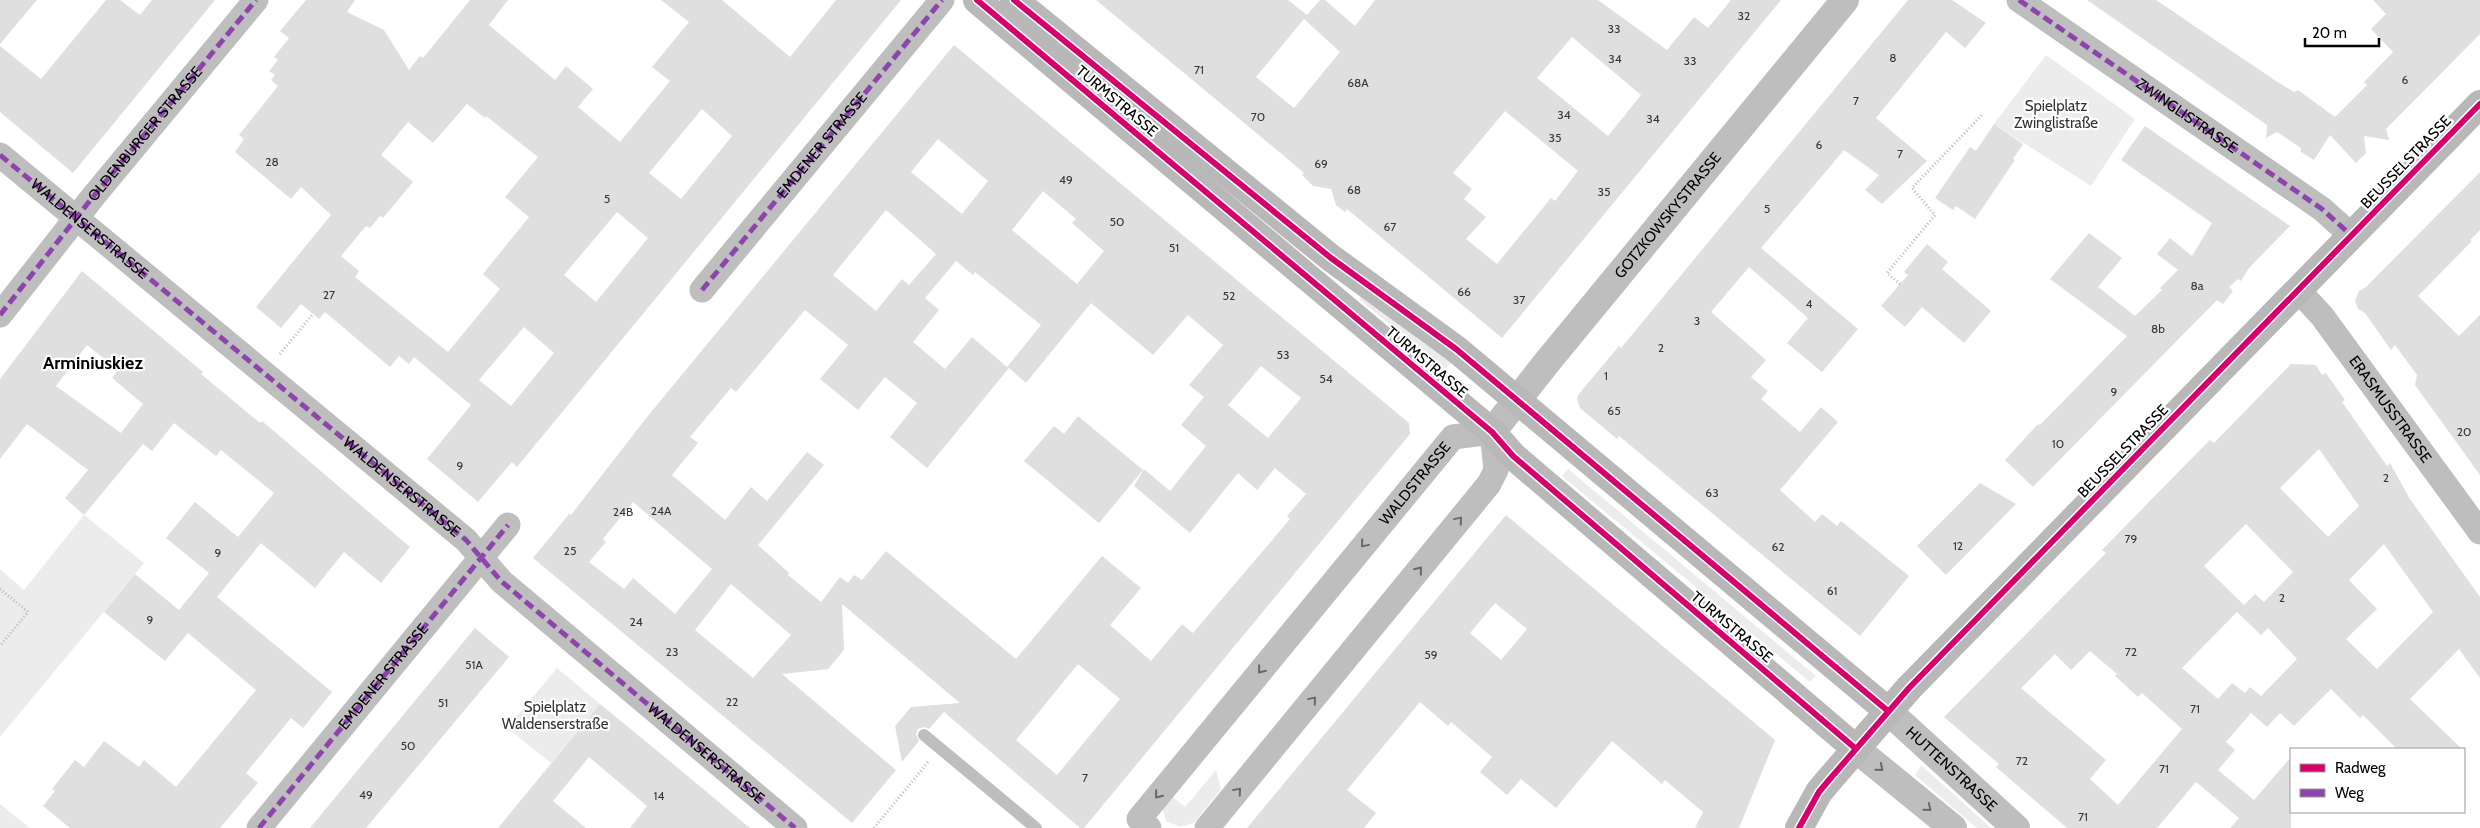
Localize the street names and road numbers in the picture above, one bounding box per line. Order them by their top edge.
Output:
street label: TURMSTRASSE [1073,62,1161,140]
street label: OLDENBURGER STRASSE [84,63,206,205]
street label: ZWINGLISTRASSE [2133,75,2241,157]
street label: EMDENER STRASSE [773,89,871,202]
street label: BEUSSELSTRASSE [2357,112,2455,212]
street label: GOTZKOWSKYSTRASSE [1611,149,1725,282]
street label: WALDENSERSTRASSE [27,175,152,283]
street label: TURMSTRASSE [1383,323,1471,401]
street label: ERASMUSSTRASSE [2345,352,2435,466]
street label: BEUSSELSTRASSE [2074,401,2172,501]
street label: WALDENSERSTRASSE [339,433,464,541]
street label: WALDSTRASSE [1376,438,1454,529]
street label: TURMSTRASSE [1688,588,1776,666]
street label: EMDENER STRASSE [335,620,432,733]
street label: WALDENSERSTRASSE [644,699,768,807]
street label: HUTTENSTRASSE [1902,723,2001,815]

